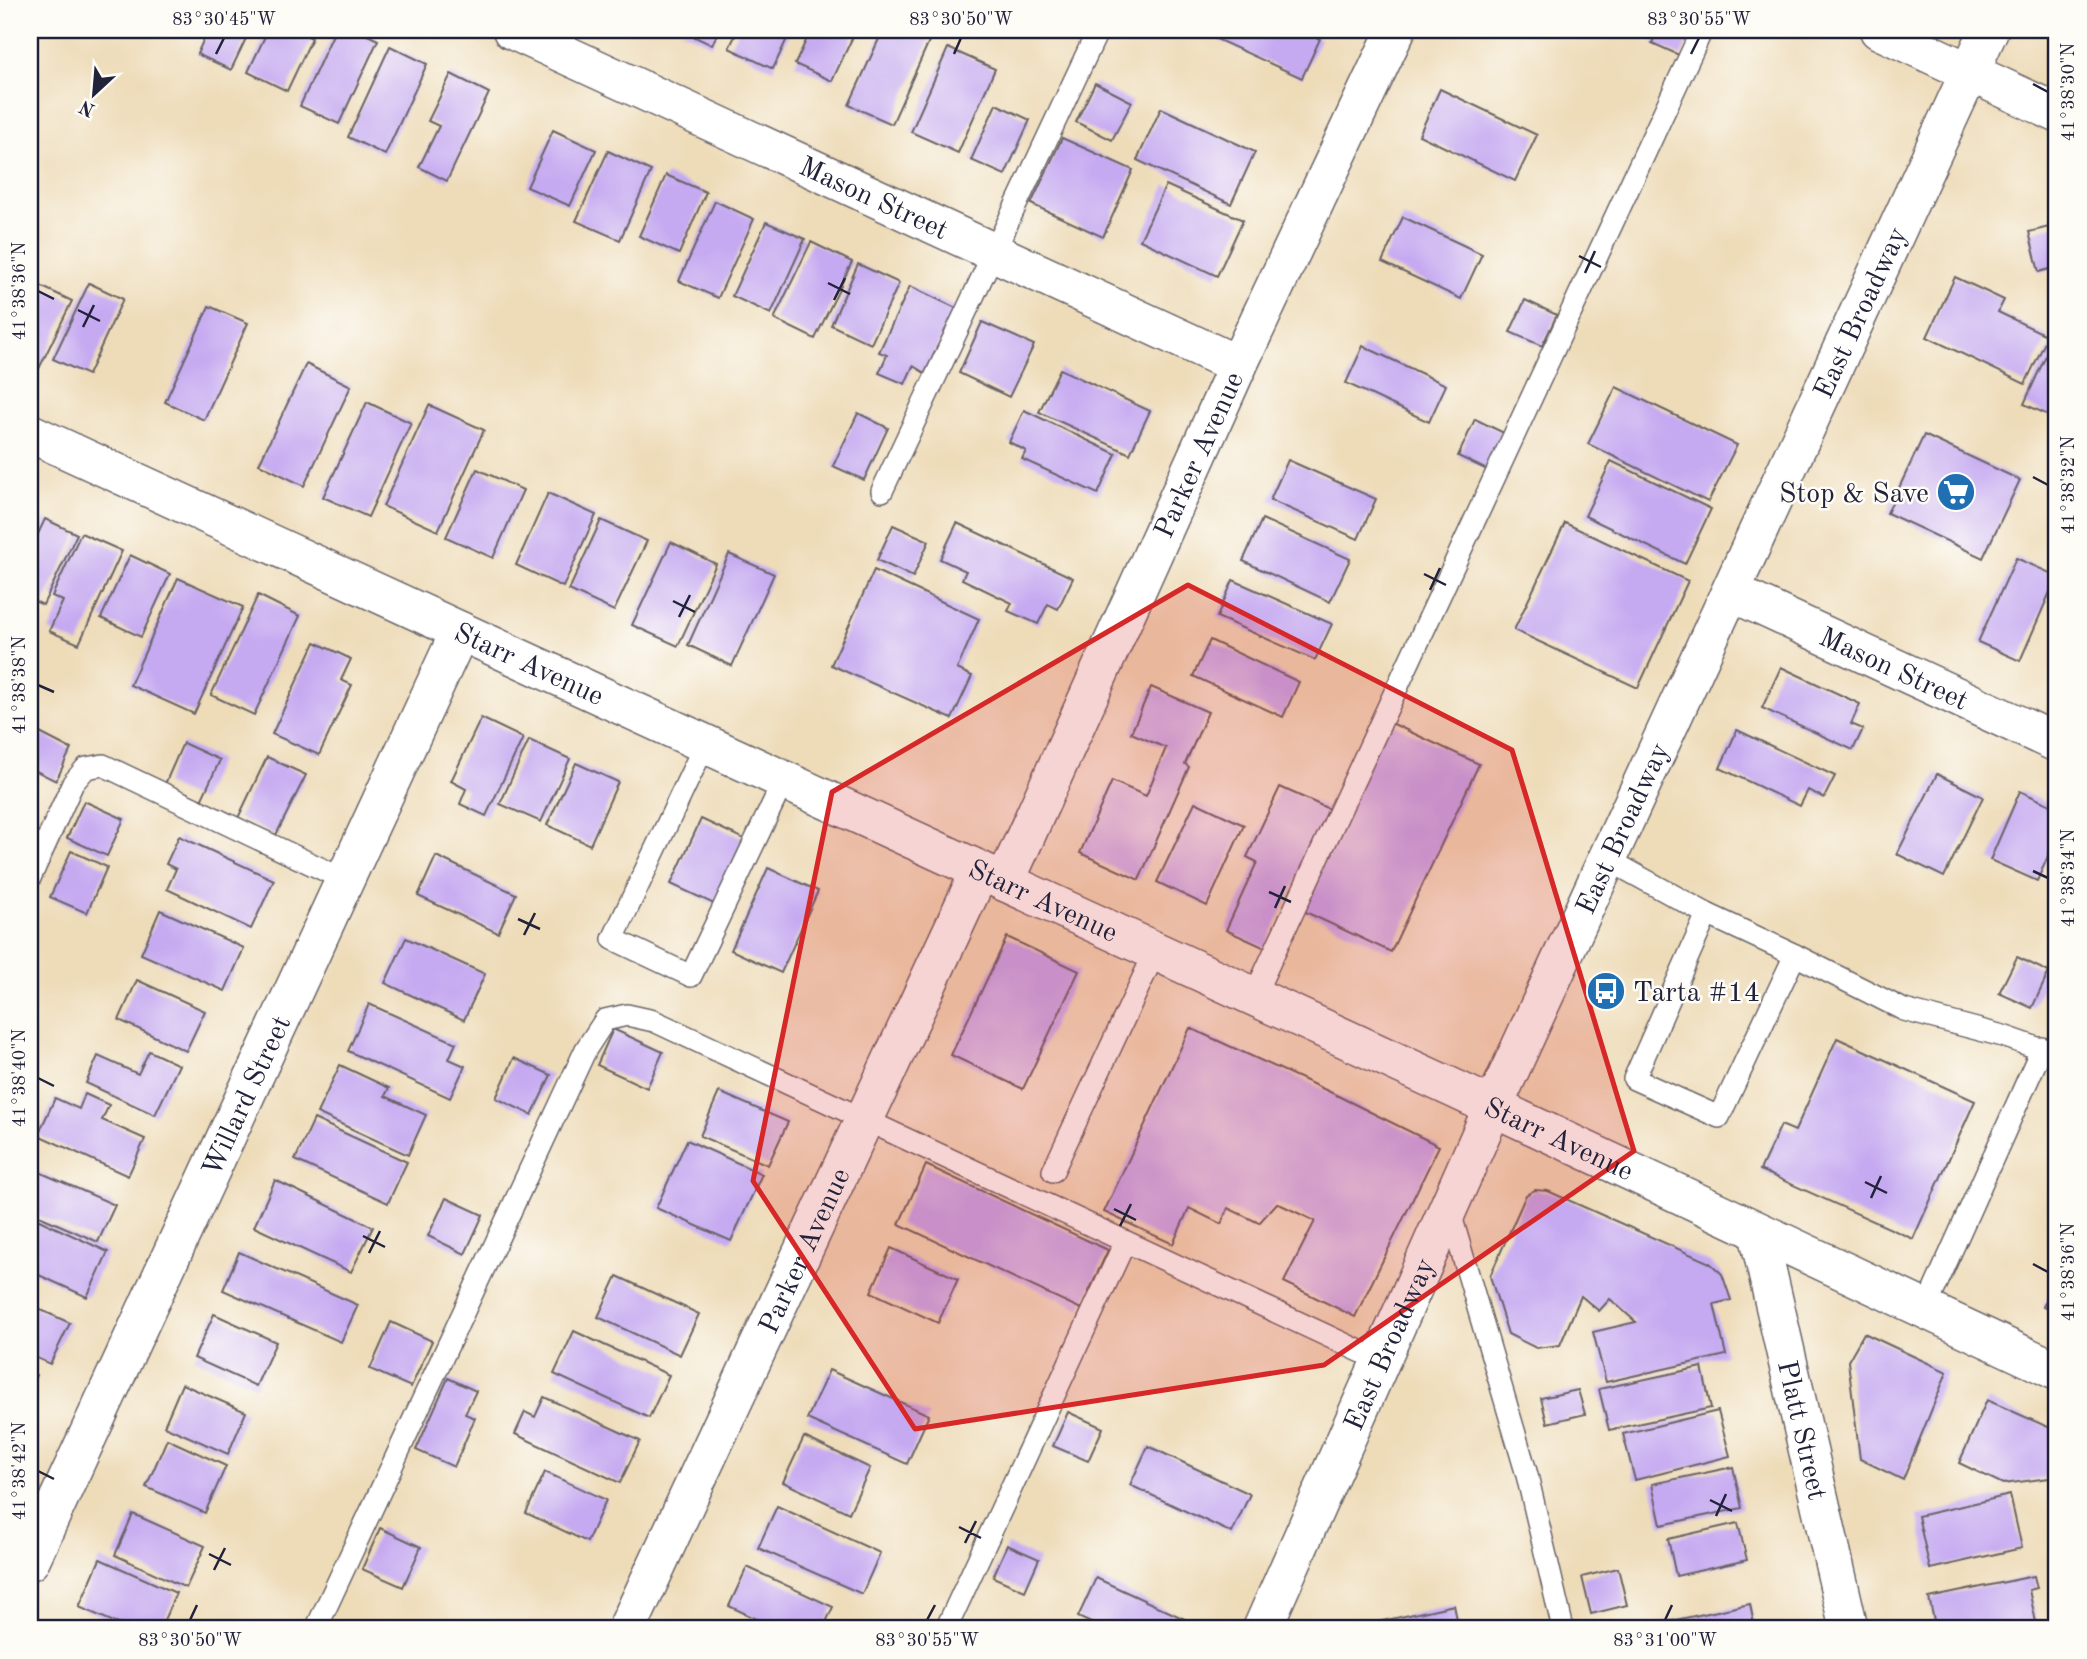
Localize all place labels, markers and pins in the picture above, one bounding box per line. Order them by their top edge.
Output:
supermarket icon: Stop & Save [1935,471,1977,513]
place label: Stop & Save [1779,481,1929,509]
bus stop icon: Tarta #14 [1585,970,1627,1012]
place label: Tarta #14 [1633,980,1760,1008]

